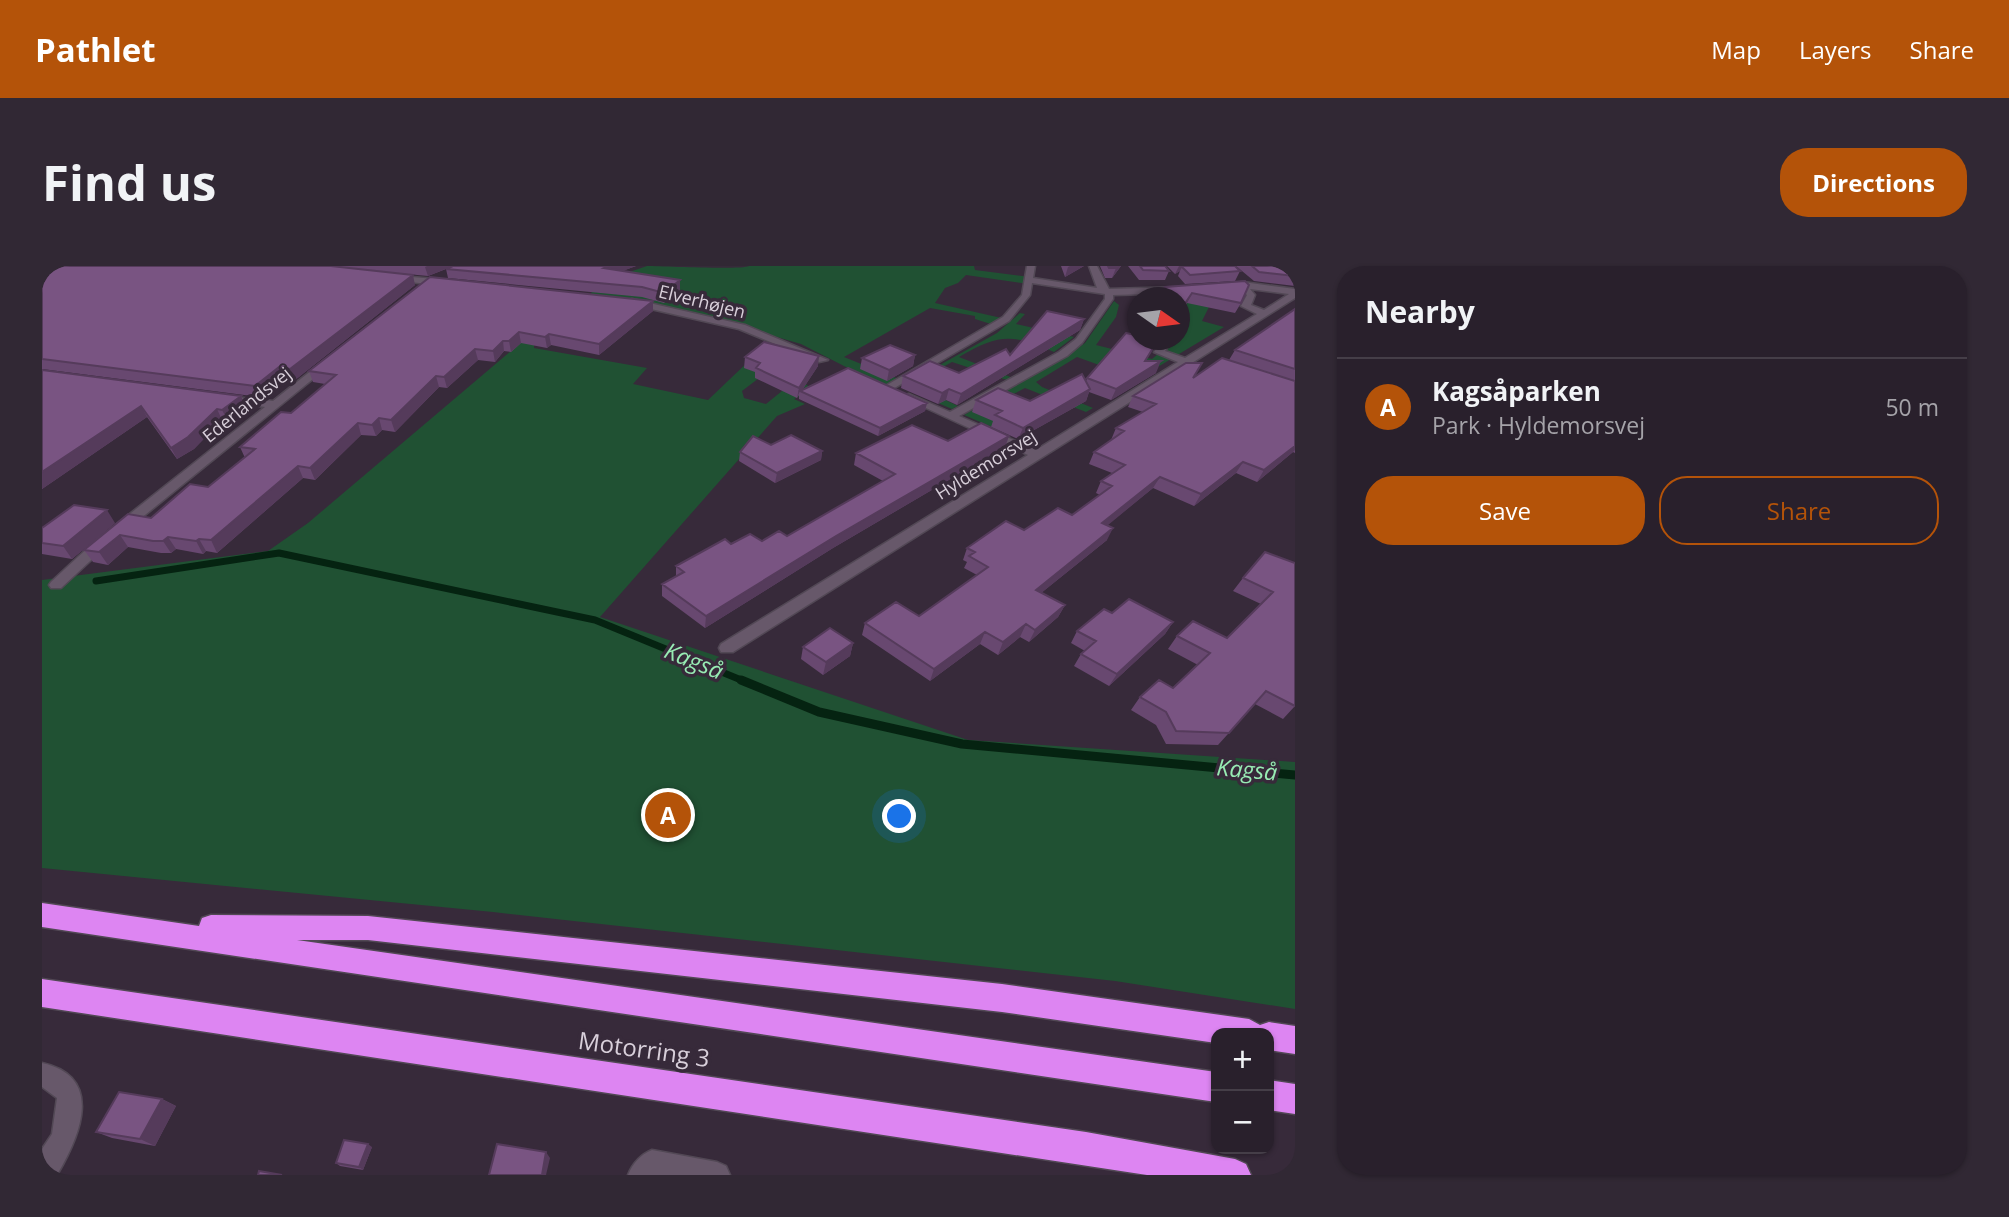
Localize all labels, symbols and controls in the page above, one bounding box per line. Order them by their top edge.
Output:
text: Pathlet [35,27,156,72]
text: Map [1711,33,1761,66]
text: Layers [1799,33,1872,66]
text: Share [1910,33,1974,66]
button: Directions [1780,148,1967,217]
text: Find us [42,149,216,215]
street label: Elverhøjen [656,279,748,323]
north arrow [1127,287,1190,350]
text: Nearby [1365,291,1475,332]
street label: Ederlandsvej [197,361,296,447]
text: Kagsåparken [1432,373,1601,409]
text: A [1380,391,1396,423]
text: 50 m [1885,391,1939,423]
text: Park · Hyldemorsvej [1432,409,1645,441]
street label: Hyldemorsvej [930,423,1041,505]
button: Save [1365,476,1645,545]
button: Share [1659,476,1939,545]
water label: Kagså [660,634,729,686]
water label: Kagså [1215,750,1279,788]
pin: A [645,789,691,841]
your location [882,799,916,833]
street label: Motorring 3 [576,1023,712,1074]
map controls [1211,1028,1274,1154]
button: + [1211,1028,1274,1091]
button: − [1211,1091,1274,1154]

